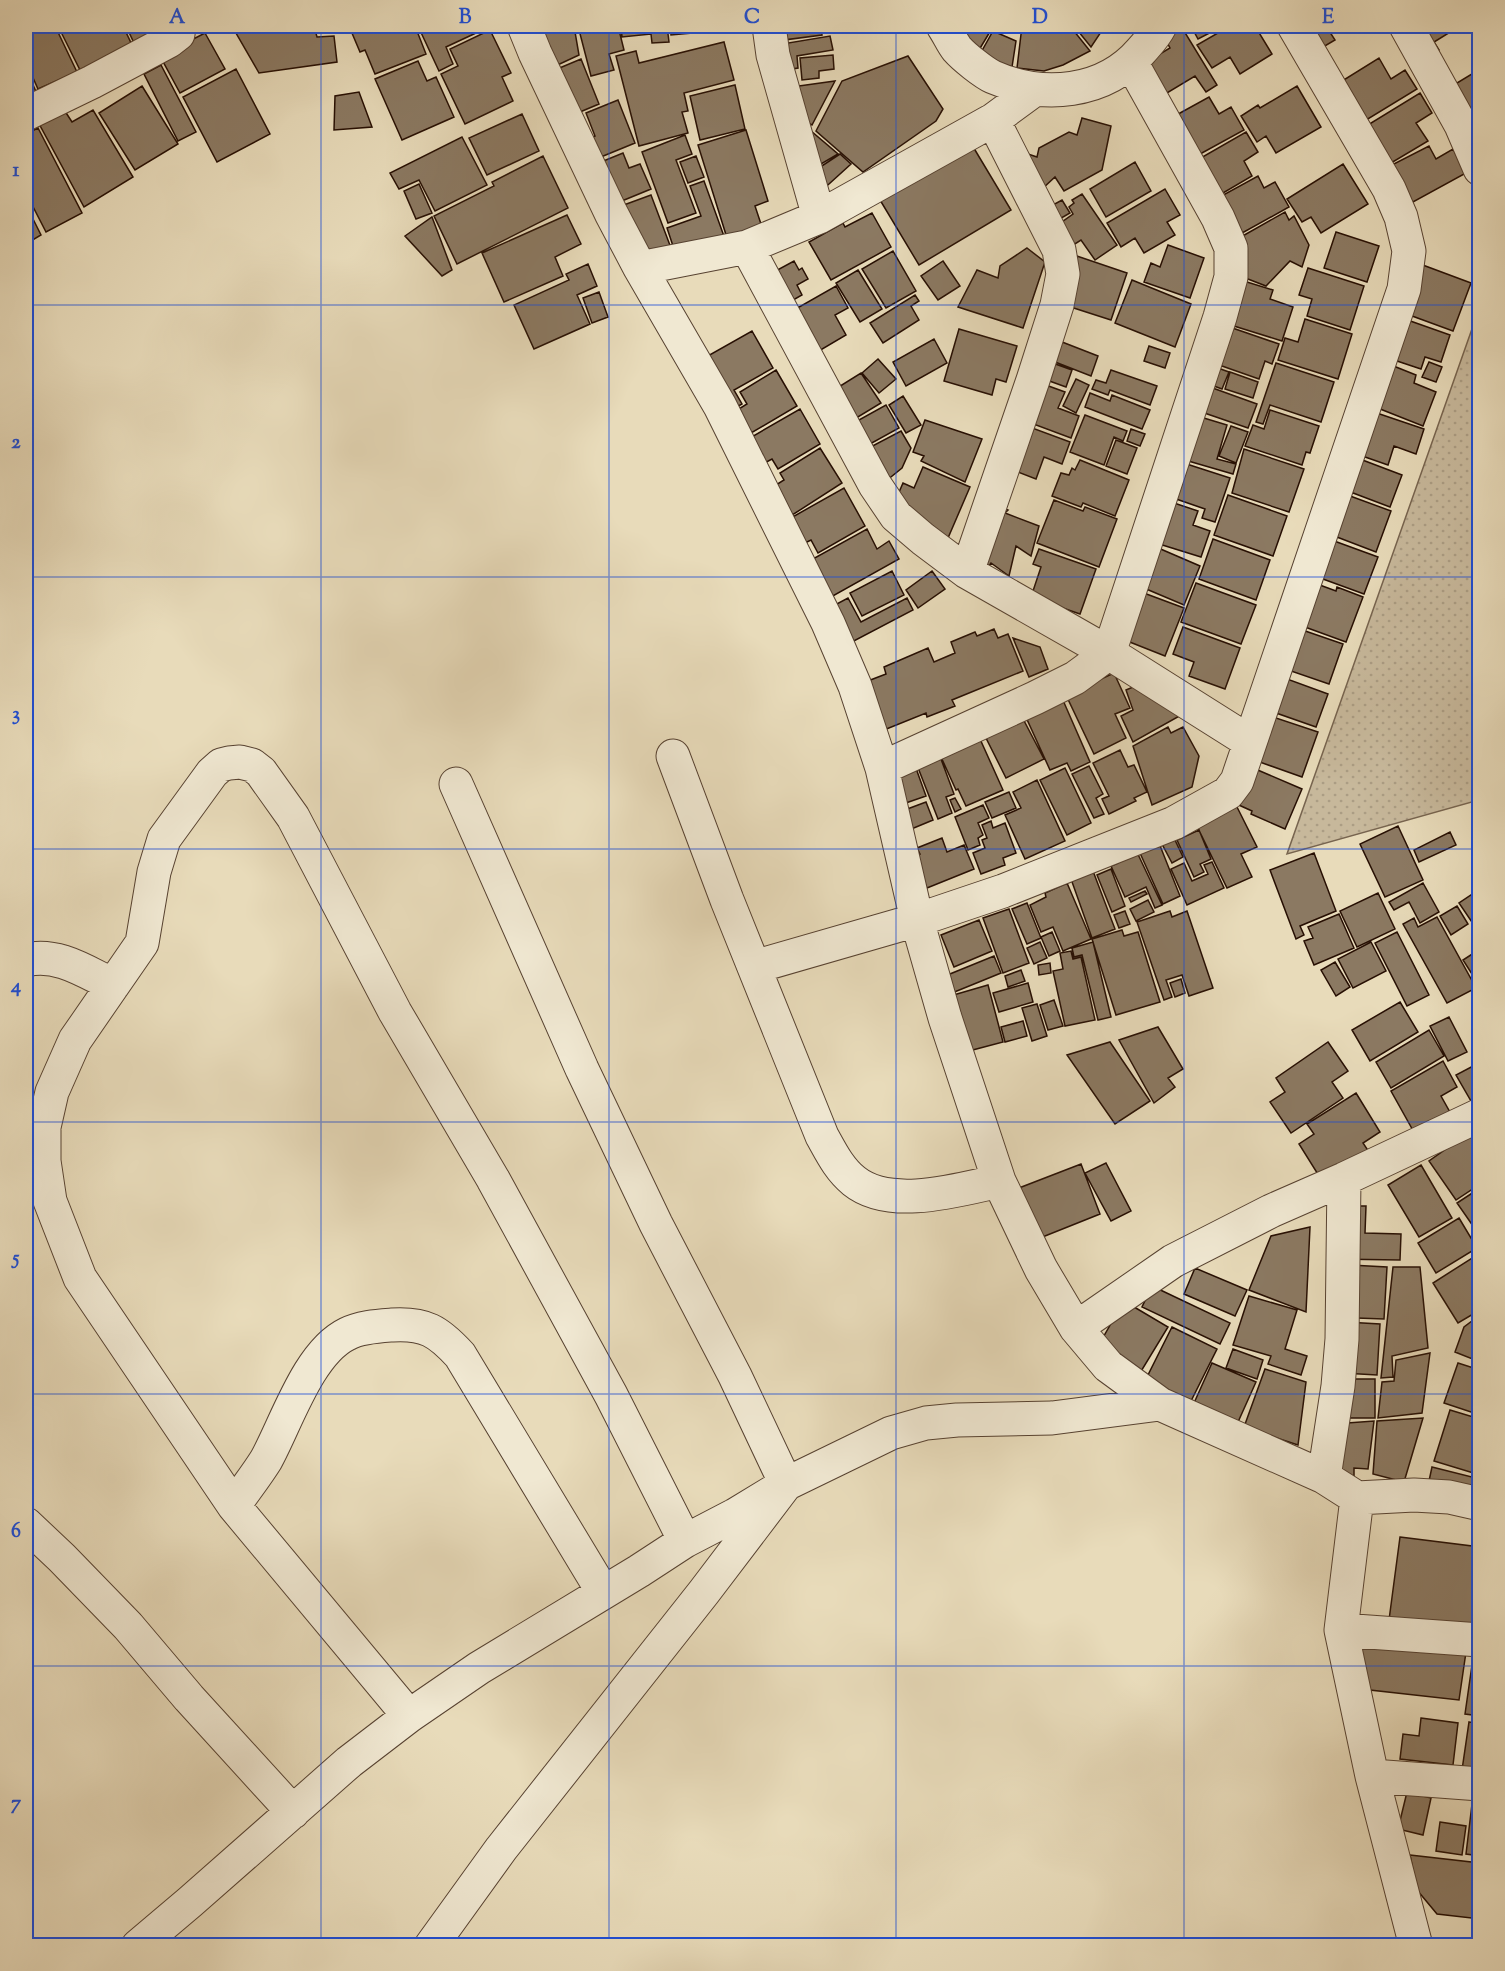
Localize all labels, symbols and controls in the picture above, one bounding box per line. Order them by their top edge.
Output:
text: A [169,4,186,33]
text: B [459,4,472,33]
text: C [744,4,760,33]
text: D [1032,4,1048,33]
text: E [1322,4,1335,33]
text: 1 [13,157,20,186]
text: 2 [11,429,21,458]
text: 3 [12,701,20,730]
text: 4 [10,973,21,1002]
text: 5 [11,1245,20,1274]
text: 6 [11,1518,21,1547]
text: 7 [11,1790,22,1819]

